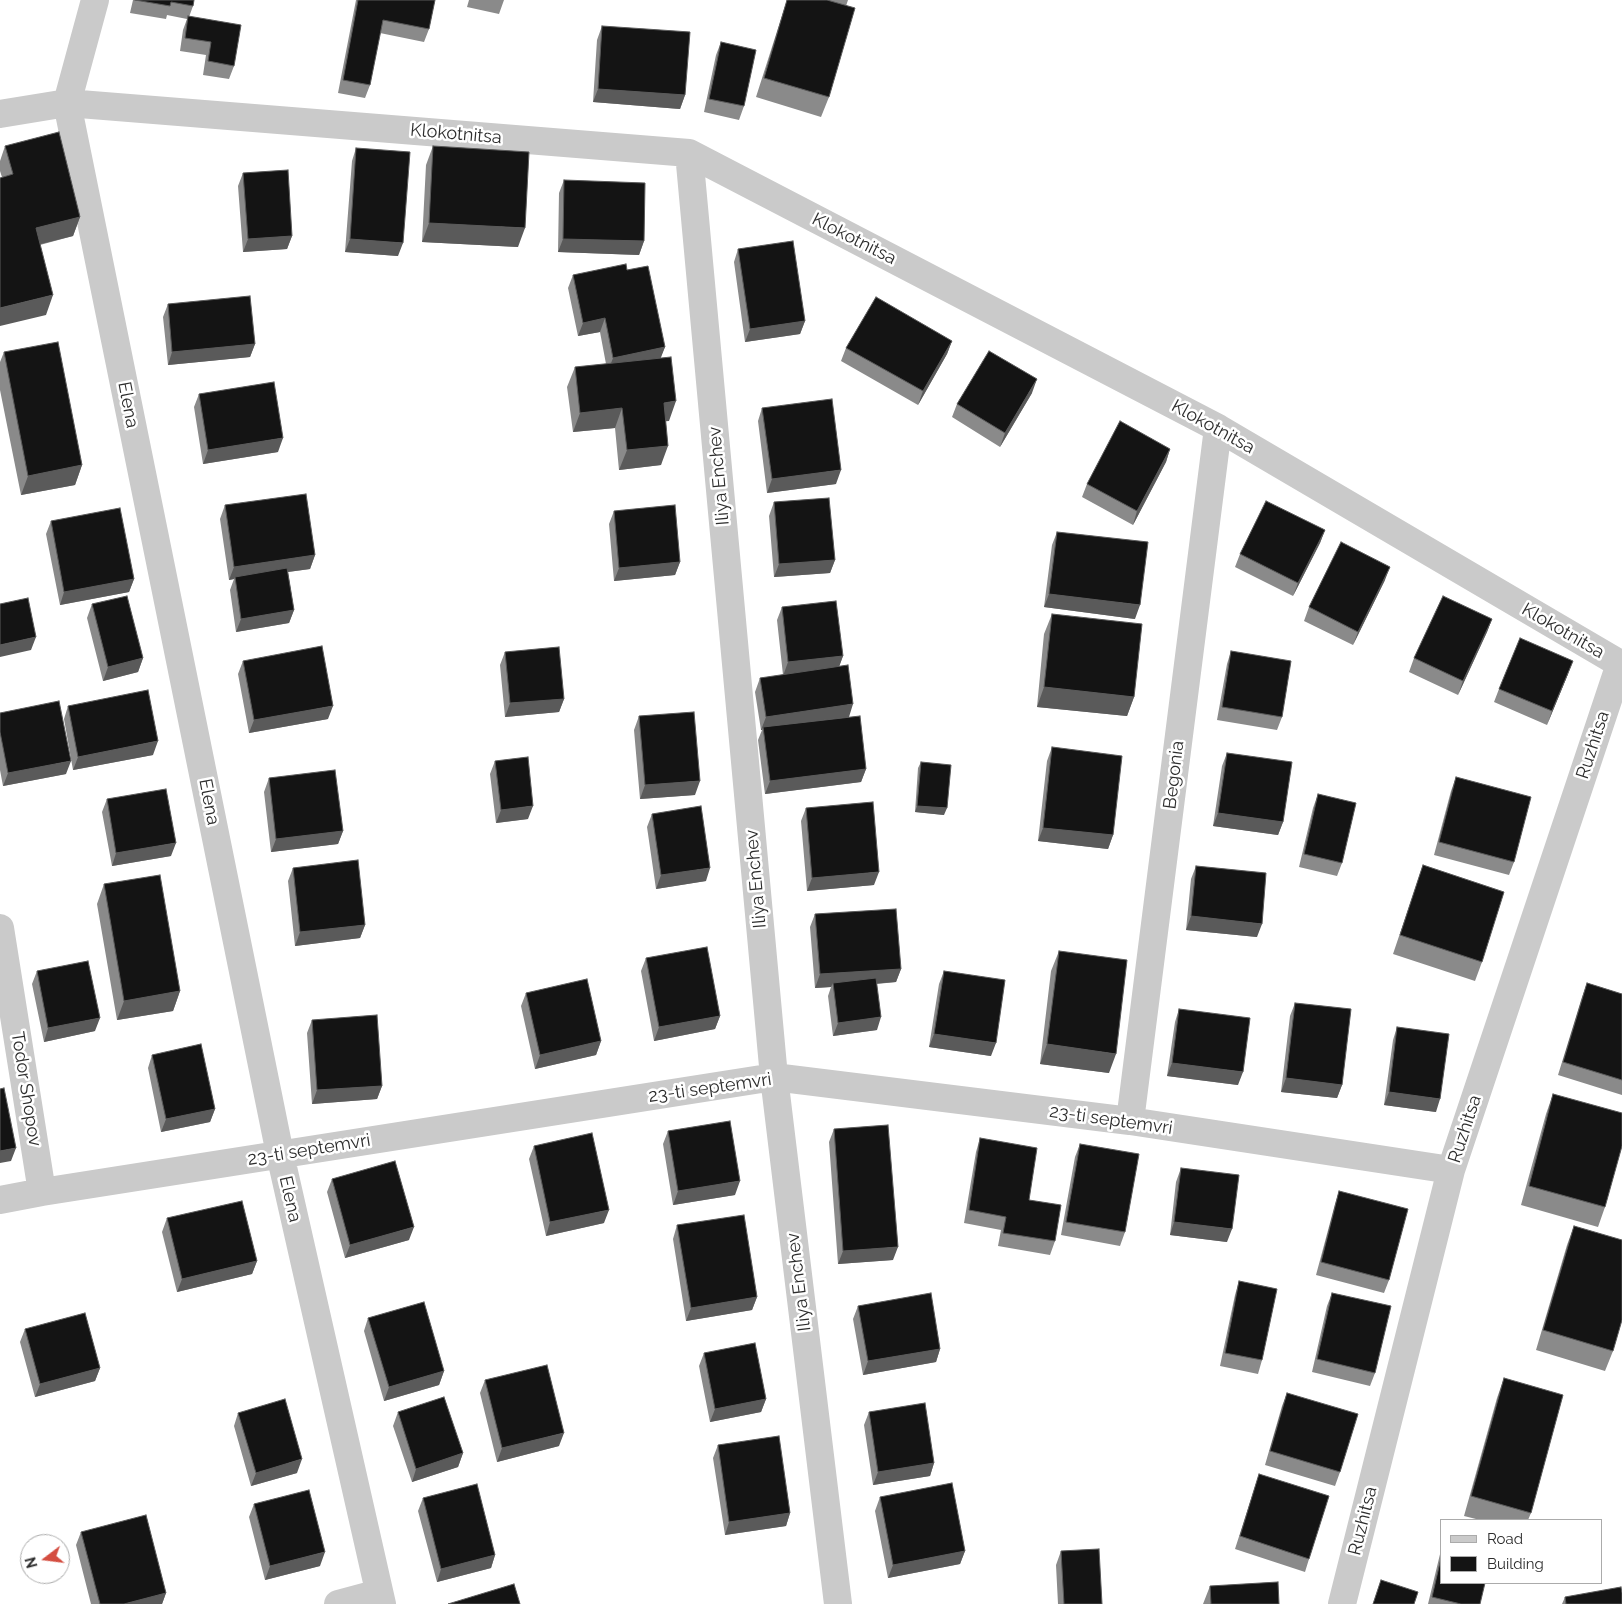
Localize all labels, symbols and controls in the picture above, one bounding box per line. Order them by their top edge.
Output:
street label: Klokotnitsa [409,119,503,149]
street label: Klokotnitsa [808,209,900,269]
street label: Elena [113,380,143,430]
street label: Klokotnitsa [1168,395,1258,459]
street label: Iliya Enchev [704,426,734,526]
street label: Klokotnitsa [1518,599,1608,663]
street label: Ruzhitsa [1572,708,1614,782]
street label: Begonia [1159,740,1189,810]
street label: Elena [194,777,224,827]
street label: Iliya Enchev [741,829,771,929]
street label: Todor Shopov [6,1030,46,1148]
street label: 23-ti septemvri [647,1069,773,1107]
street label: Ruzhitsa [1444,1092,1486,1166]
street label: 23-ti septemvri [1048,1101,1174,1139]
street label: 23-ti septemvri [246,1130,372,1170]
street label: Elena [274,1174,306,1224]
street label: Iliya Enchev [782,1232,816,1332]
street label: Ruzhitsa [1344,1484,1382,1558]
legend [1440,1519,1602,1584]
text: Road [1487,1530,1523,1548]
north arrow [20,1534,70,1584]
text: N [22,1555,41,1570]
text: Building [1487,1555,1544,1573]

